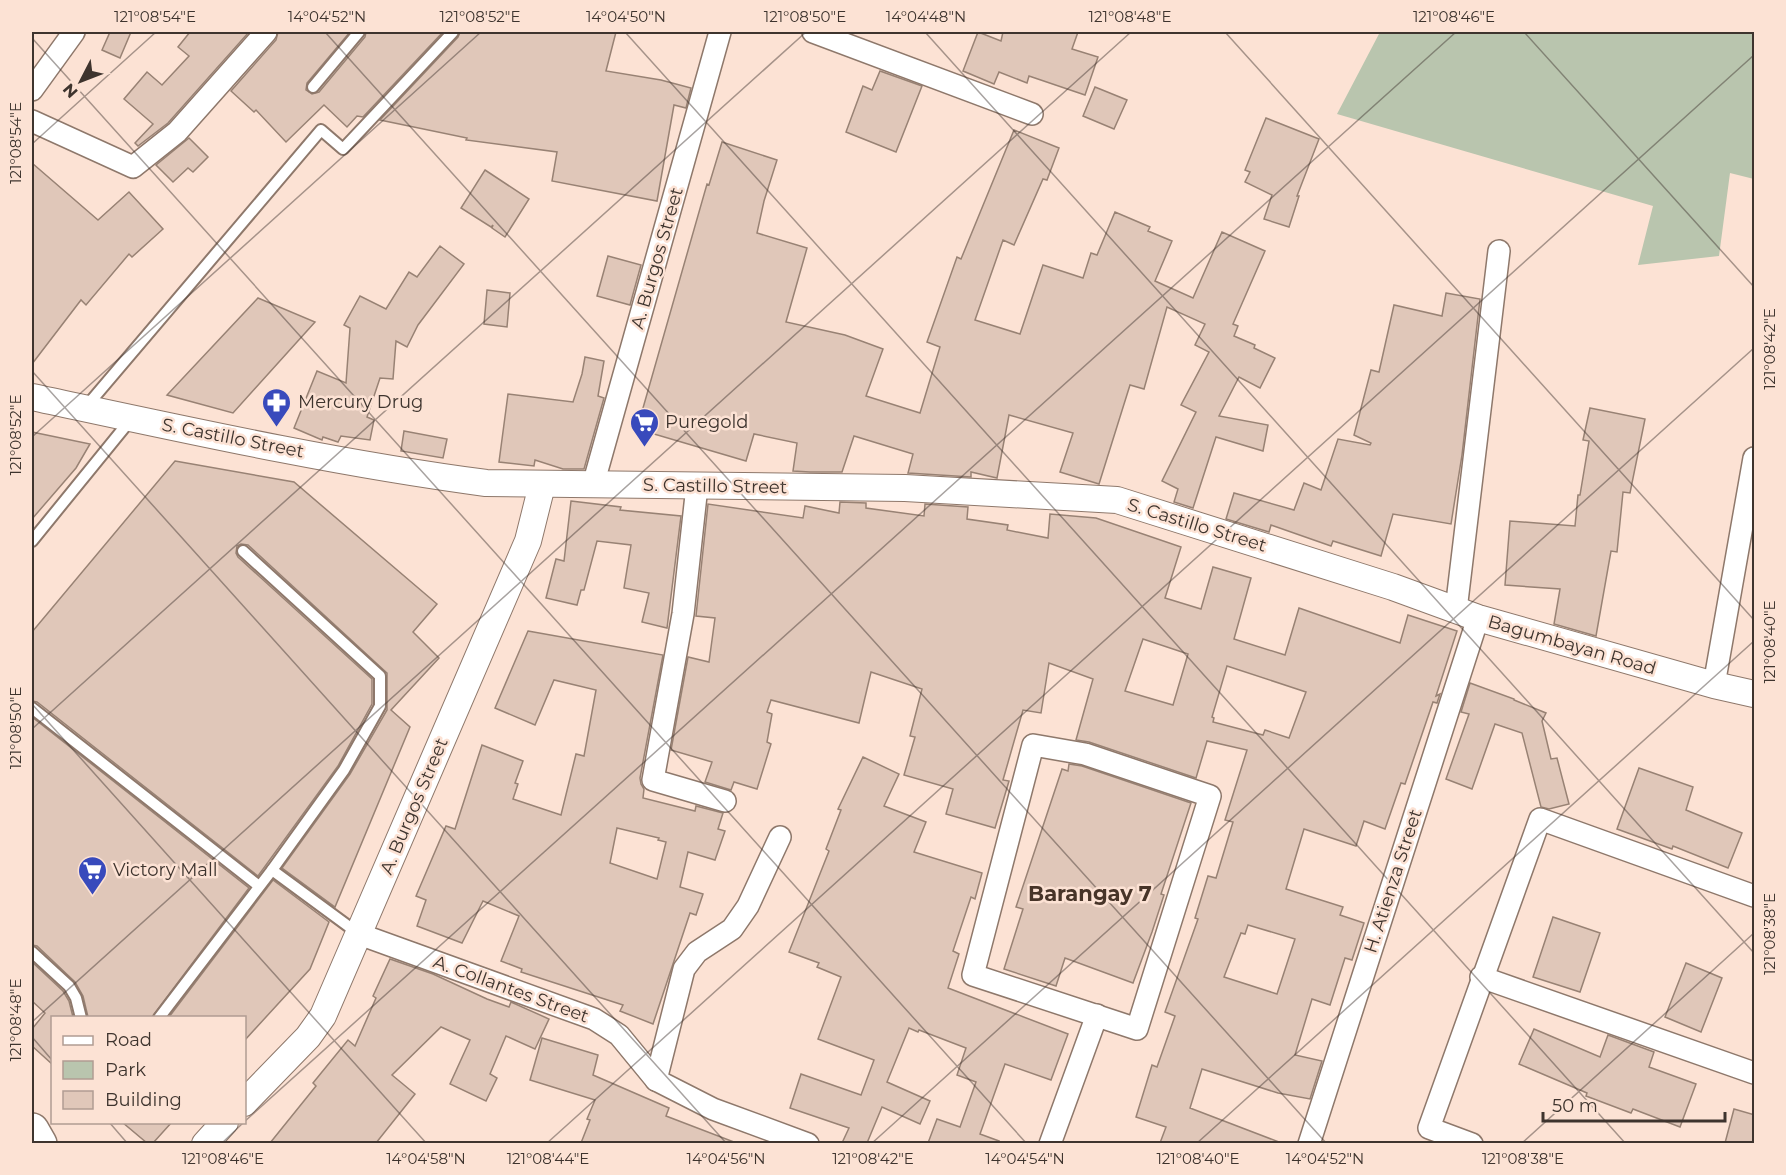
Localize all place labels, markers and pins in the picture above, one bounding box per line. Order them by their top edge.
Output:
pharmacy icon: Mercury Drug [261,386,293,428]
place label: Mercury Drug [298,391,423,413]
supermarket icon: Puregold [628,406,660,448]
place label: Puregold [665,411,749,433]
supermarket icon: Victory Mall [76,854,108,896]
place label: Victory Mall [113,859,218,881]

